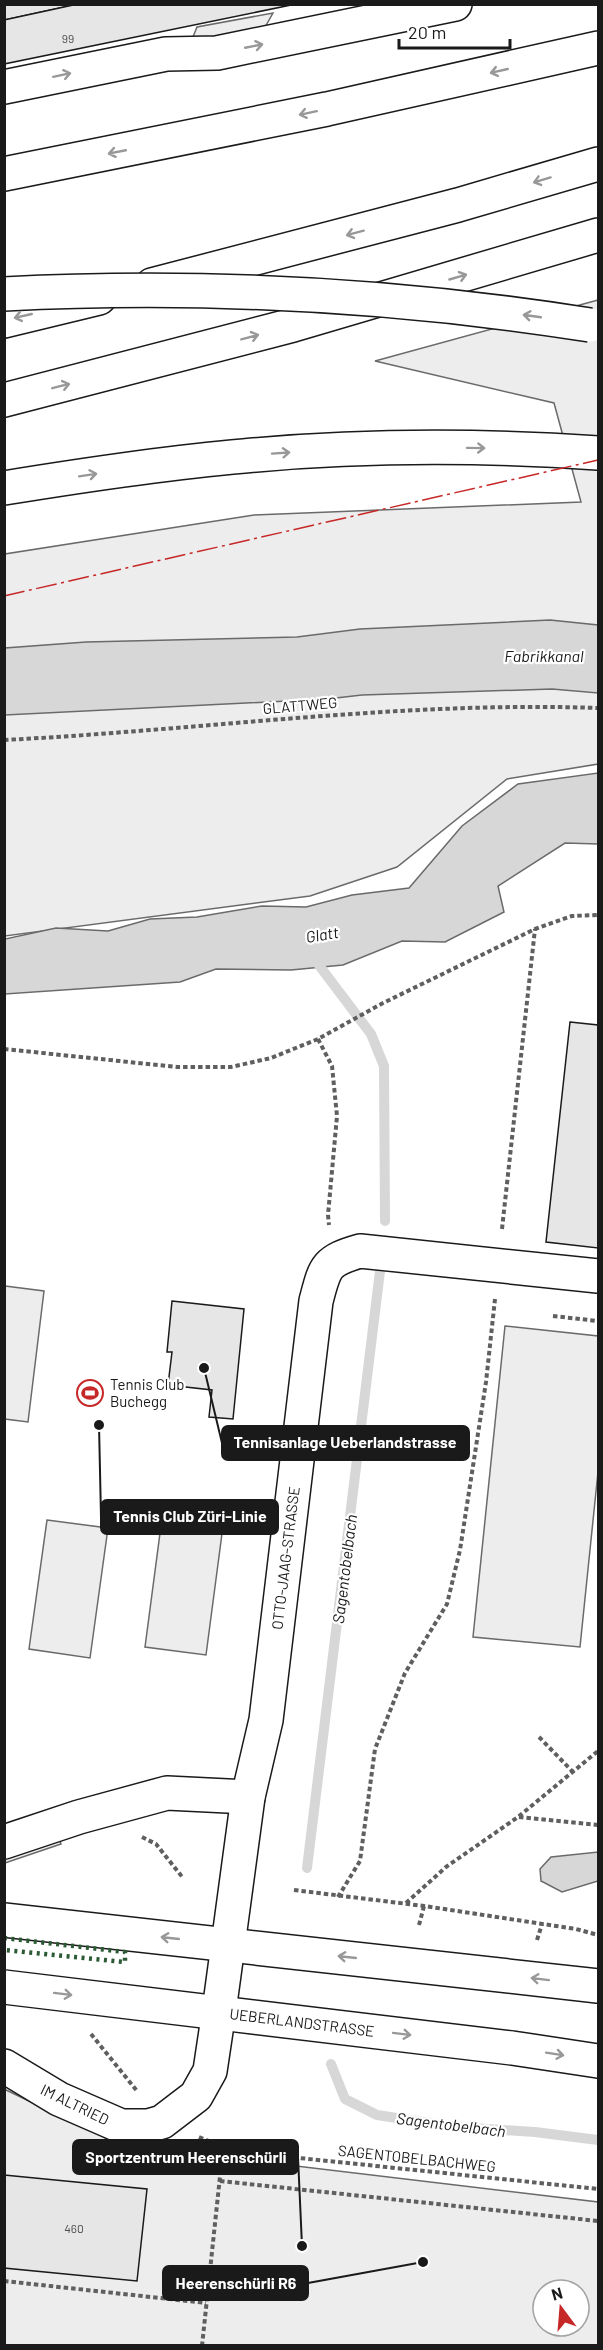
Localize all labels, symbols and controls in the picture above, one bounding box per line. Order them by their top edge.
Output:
scale bar [399,12,510,50]
text: 20 m [408,21,446,43]
house number: 99 [62,31,74,45]
one-way arrow [244,40,263,51]
one-way arrow [490,66,509,78]
one-way arrow [52,69,71,80]
one-way arrow [299,108,319,119]
one-way arrow [108,147,128,158]
one-way arrow [533,175,552,186]
one-way arrow [346,228,365,239]
one-way arrow [448,271,467,282]
one-way arrow [523,310,543,321]
one-way arrow [14,311,33,323]
one-way arrow [240,330,259,342]
one-way arrow [51,380,70,392]
one-way arrow [466,442,486,454]
one-way arrow [271,448,291,459]
one-way arrow [77,470,97,481]
water label: Fabrikkanal [504,646,584,665]
street label: GLATTWEG [262,693,338,717]
water label: Glatt [304,922,340,946]
place label: Tennis Club Buchegg [110,1375,184,1410]
sports icon: Tennis Club Buchegg [75,1378,105,1408]
callout: Tennisanlage Ueberlandstrasse [222,1426,469,1460]
text: Tennisanlage Ueberlandstrasse [234,1432,457,1451]
street label: OTTO-JAAG-STRASSE [267,1485,303,1631]
callout: Tennis Club Züri-Linie [101,1500,278,1534]
text: Tennis Club Züri-Linie [113,1506,267,1525]
water label: Sagentobelbach [328,1513,360,1625]
one-way arrow [160,1933,180,1944]
one-way arrow [337,1951,357,1962]
one-way arrow [531,1974,551,1985]
one-way arrow [52,1988,72,1999]
street label: UEBERLANDSTRASSE [229,2004,375,2040]
one-way arrow [391,2029,411,2040]
one-way arrow [545,2049,565,2060]
street label: IM ALTRIED [38,2080,112,2128]
water label: Sagentobelbach [395,2108,507,2140]
callout: Sportzentrum Heerenschürli [73,2140,298,2174]
street label: SAGENTOBELBACHWEG [337,2141,497,2175]
text: Sportzentrum Heerenschürli [85,2147,287,2166]
house number: 460 [64,2221,84,2235]
callout: Heerenschürli R6 [163,2266,308,2300]
text: Heerenschürli R6 [176,2273,297,2292]
north arrow [531,2278,591,2338]
text: N [549,2283,564,2304]

